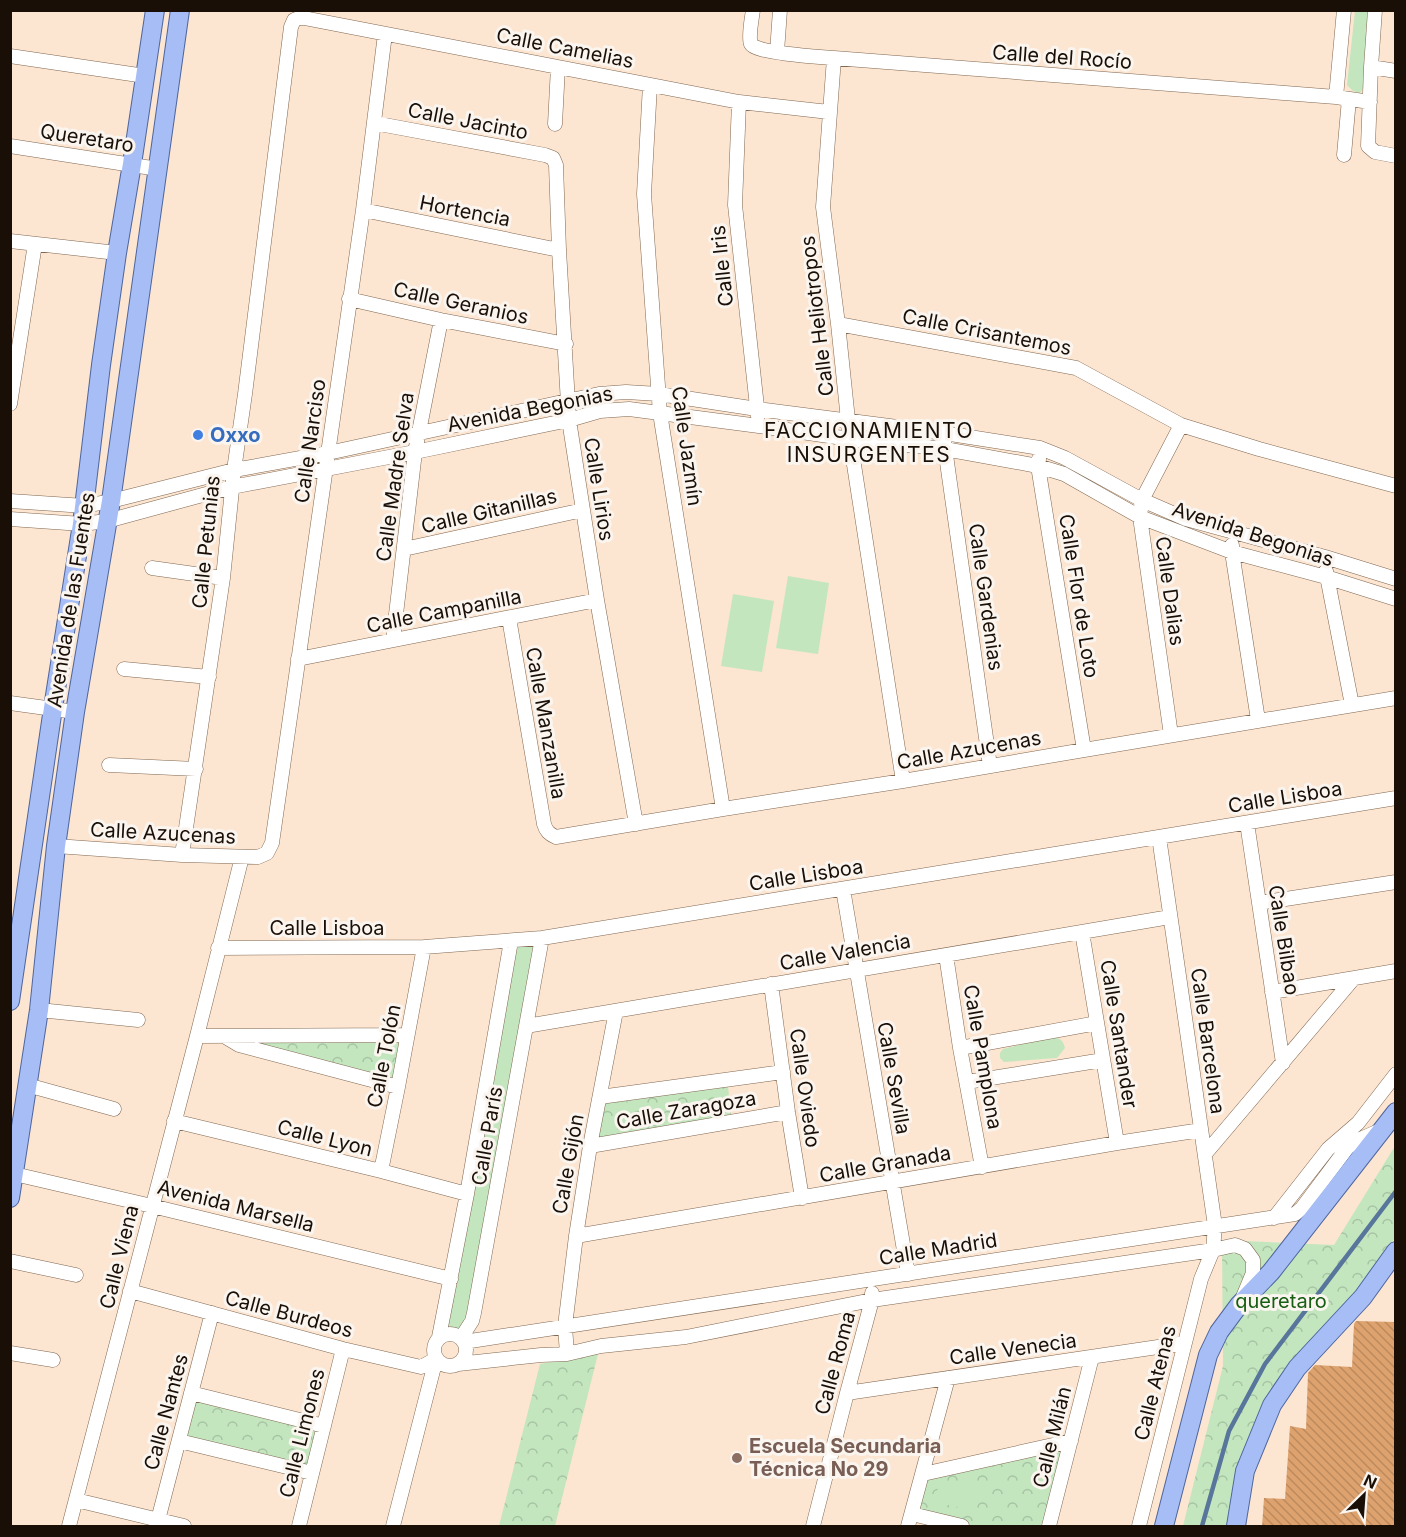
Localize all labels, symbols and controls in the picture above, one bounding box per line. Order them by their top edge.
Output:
street label: Calle Camelias [494,23,636,73]
street label: Calle del Rocío [991,40,1133,74]
street label: Calle Jacinto [406,98,530,144]
street label: Queretaro [38,119,136,157]
street label: Hortencia [418,190,512,232]
street label: Calle Iris [706,224,738,308]
street label: Calle Heliotropos [795,234,839,398]
street label: Calle Geranios [391,277,531,329]
street label: Calle Crisantemos [900,304,1074,360]
street label: Calle Narciso [289,377,331,505]
street label: Avenida Begonias [445,381,615,437]
street label: Calle Jazmín [667,385,707,507]
street label: Calle Madre Selva [371,391,419,563]
district label: FACCIONAMIENTO INSURGENTES [764,418,974,467]
place label: Oxxo [210,423,260,447]
marker: Oxxo [191,428,205,442]
street label: Calle Lirios [579,436,619,542]
street label: Calle Petunias [187,474,225,610]
street label: Calle Gitanillas [419,484,559,538]
street label: Avenida de las Fuentes [42,491,100,709]
street label: Avenida Begonias [1169,497,1337,571]
street label: Calle Flor de Loto [1054,512,1104,680]
street label: Calle Gardenias [964,522,1008,672]
street label: Calle Dalias [1150,535,1190,647]
street label: Calle Campanilla [364,584,524,638]
street label: Calle Manzanilla [521,645,571,801]
street label: Calle Azucenas [895,725,1043,775]
street label: Calle Lisboa [1226,776,1344,818]
street label: Calle Azucenas [89,817,237,849]
street label: Calle Lisboa [747,854,865,896]
street label: Calle Bilbao [1263,883,1305,997]
street label: Calle Lisboa [269,916,385,940]
street label: Calle Valencia [778,929,912,975]
street label: Calle Santander [1095,958,1143,1110]
street label: Calle Barcelona [1186,966,1230,1116]
street label: Calle Pamplona [958,983,1008,1131]
street label: Calle Tolón [362,1002,406,1110]
street label: Calle Sevilla [872,1020,916,1136]
street label: Calle Oviedo [785,1027,825,1149]
street label: Calle París [466,1085,508,1187]
street label: Calle Zaragoza [614,1086,758,1134]
street label: Calle Gijón [547,1112,589,1216]
street label: Calle Lyon [275,1115,375,1161]
street label: Calle Granada [817,1141,953,1187]
street label: Avenida Marsella [155,1175,317,1237]
street label: Calle Viena [95,1203,143,1311]
street label: Calle Madrid [877,1228,999,1270]
street label: Calle Burdeos [222,1285,356,1343]
park label: queretaro [1235,1289,1327,1313]
street label: Calle Roma [810,1309,860,1417]
street label: Calle Atenas [1129,1323,1181,1443]
street label: Calle Venecia [948,1328,1078,1370]
street label: Calle Nantes [139,1351,193,1473]
street label: Calle Limones [274,1366,330,1500]
street label: Calle Milán [1028,1384,1076,1490]
place label: Escuela Secundaria Técnica No 29 [749,1434,941,1481]
marker: Escuela Secundaria Técnica No 29 [730,1451,744,1465]
north arrow [1334,1465,1394,1525]
text: N [1361,1470,1380,1493]

